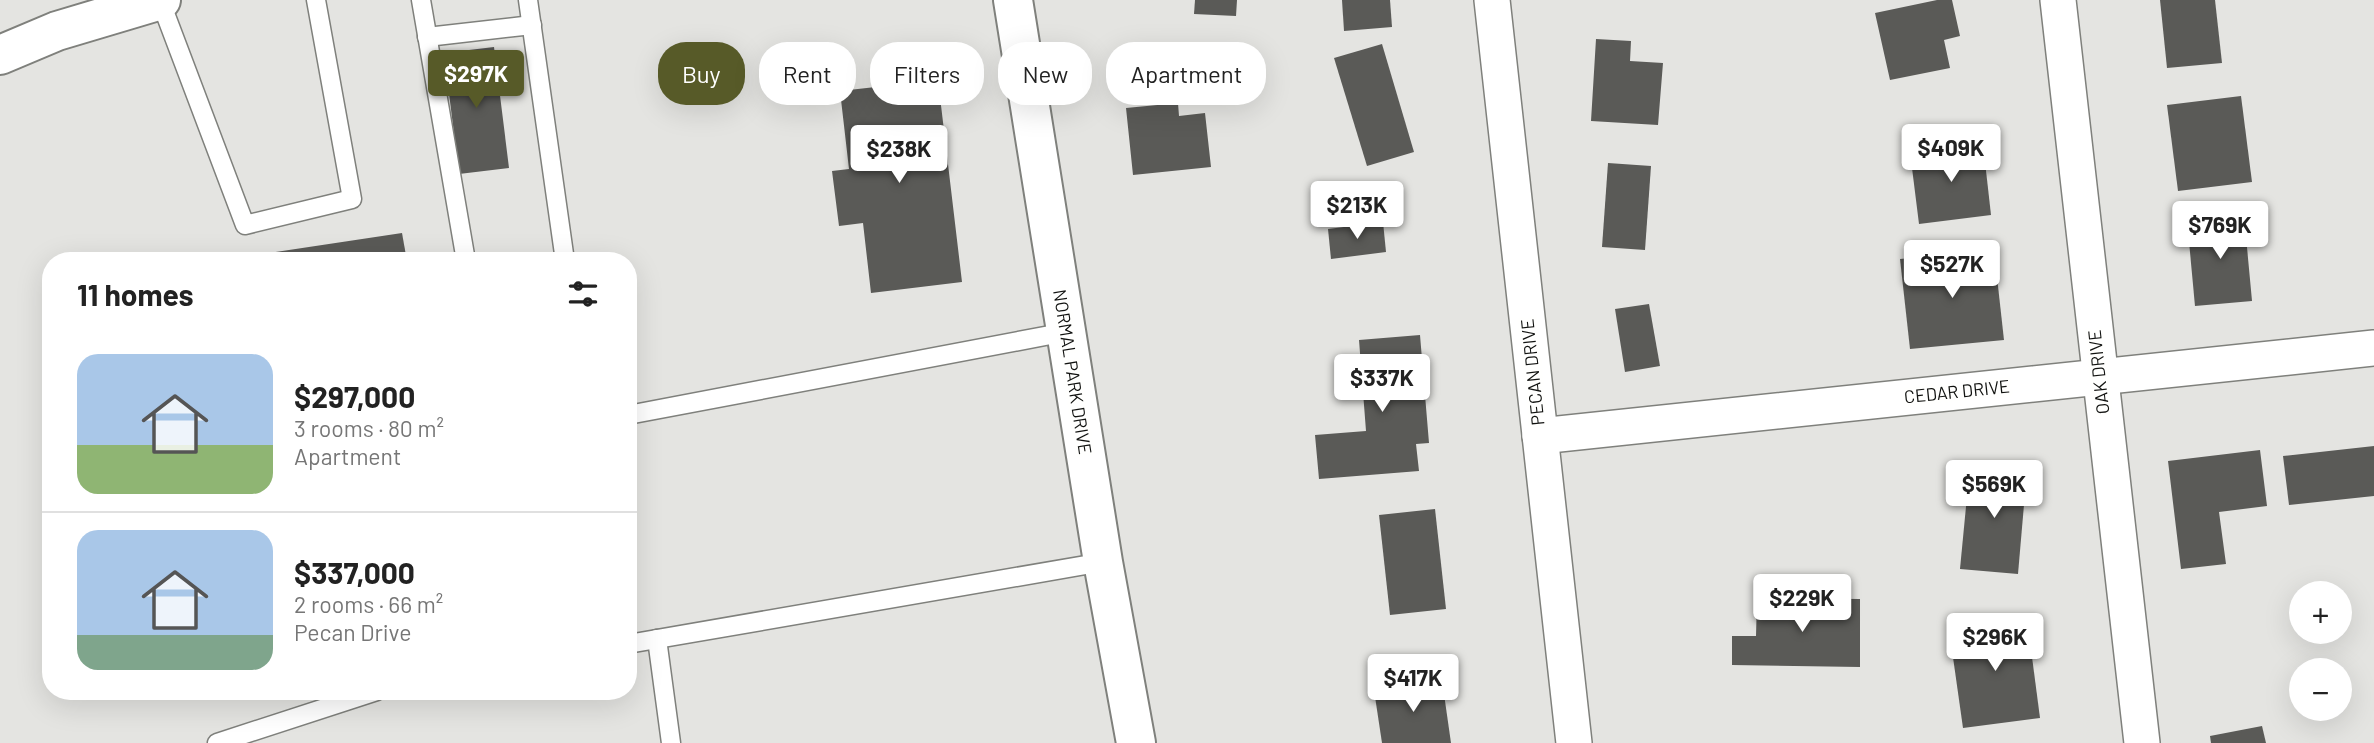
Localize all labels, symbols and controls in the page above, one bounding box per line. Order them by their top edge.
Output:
chip: Buy [658,42,745,105]
chip: Rent [759,42,856,105]
chip: Filters [870,42,984,105]
chip: New [998,42,1092,105]
chip: Apartment [1106,42,1266,105]
pin: $297K [427,50,525,110]
text: $297K [444,59,508,87]
pin: $409K [1902,124,2000,184]
pin: $238K [850,125,948,185]
text: $409K [1918,133,1984,161]
text: $238K [867,134,931,162]
pin: $213K [1308,182,1406,241]
text: $213K [1327,190,1387,218]
pin: $769K [2171,202,2269,261]
text: $769K [2188,210,2252,238]
pin: $527K [1903,240,2001,300]
text: $527K [1920,249,1984,277]
icon: filters [564,275,602,313]
text: 11 homes [77,276,194,312]
street label: NORMAL PARK DRIVE [1049,288,1097,456]
street label: PECAN DRIVE [1515,318,1549,427]
street label: OAK DRIVE [2083,329,2113,415]
pin: $337K [1333,354,1431,414]
text: $337K [1350,363,1414,391]
street label: CEDAR DRIVE [1903,375,2011,407]
text: $297,000 [294,378,415,414]
icon: home [133,382,217,466]
text: 3 rooms · 80 m² [294,414,444,442]
text: Apartment [294,442,401,470]
pin: $569K [1945,461,2043,520]
text: $569K [1962,469,2026,497]
text: $337,000 [294,554,415,590]
icon: home [133,558,217,642]
pin: $229K [1753,574,1851,634]
map controls [2289,581,2352,721]
button: + [2289,581,2352,644]
text: $229K [1769,583,1835,611]
text: 2 rooms · 66 m² [294,590,443,618]
pin: $296K [1946,614,2044,673]
text: Pecan Drive [294,618,411,646]
text: $296K [1963,622,2028,650]
pin: $417K [1364,654,1462,714]
button: − [2289,658,2352,721]
text: $417K [1384,663,1442,691]

